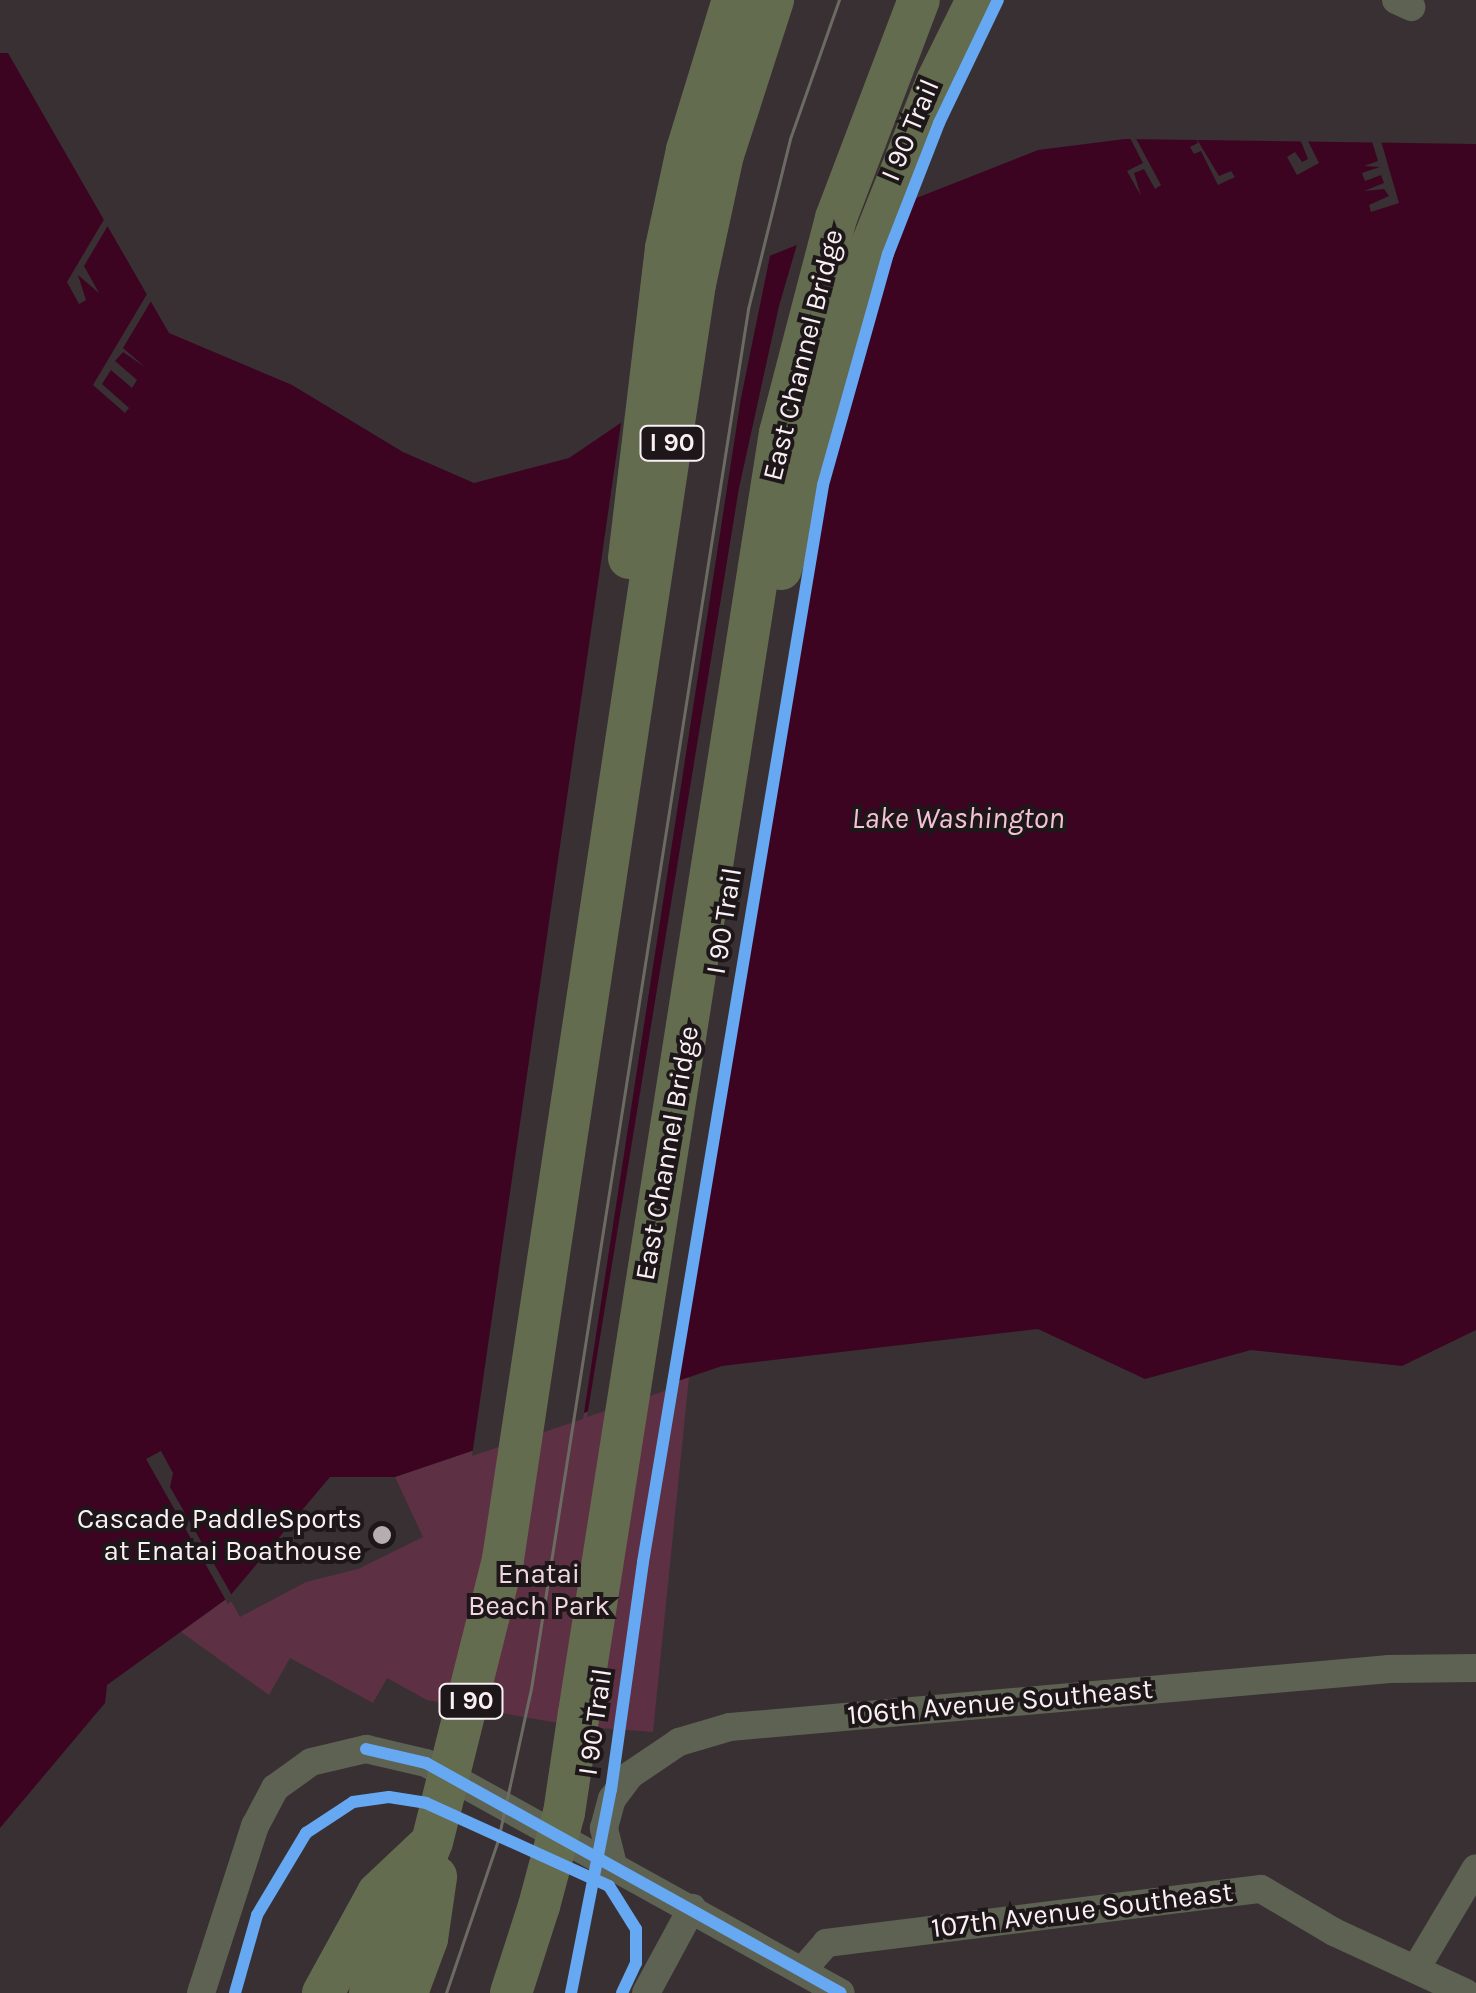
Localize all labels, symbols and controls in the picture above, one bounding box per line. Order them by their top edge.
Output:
street label: I 90 Trail [873,74,947,186]
street label: East Channel Bridge [756,226,850,484]
road number: I 90 [640,423,704,463]
water label: Lake Washington [852,800,1064,836]
street label: I 90 Trail [699,865,749,977]
street label: East Channel Bridge [628,1023,706,1283]
place label: Cascade PaddleSports at Enatai Boathouse [77,1502,362,1568]
marker: Cascade PaddleSports at Enatai Boathouse [371,1524,393,1546]
park label: Enatai Beach Park [468,1557,610,1623]
street label: I 90 Trail [571,1666,619,1778]
street label: 106th Avenue Southeast [846,1672,1154,1732]
road number: I 90 [438,1681,504,1721]
street label: 107th Avenue Southeast [929,1875,1235,1945]

